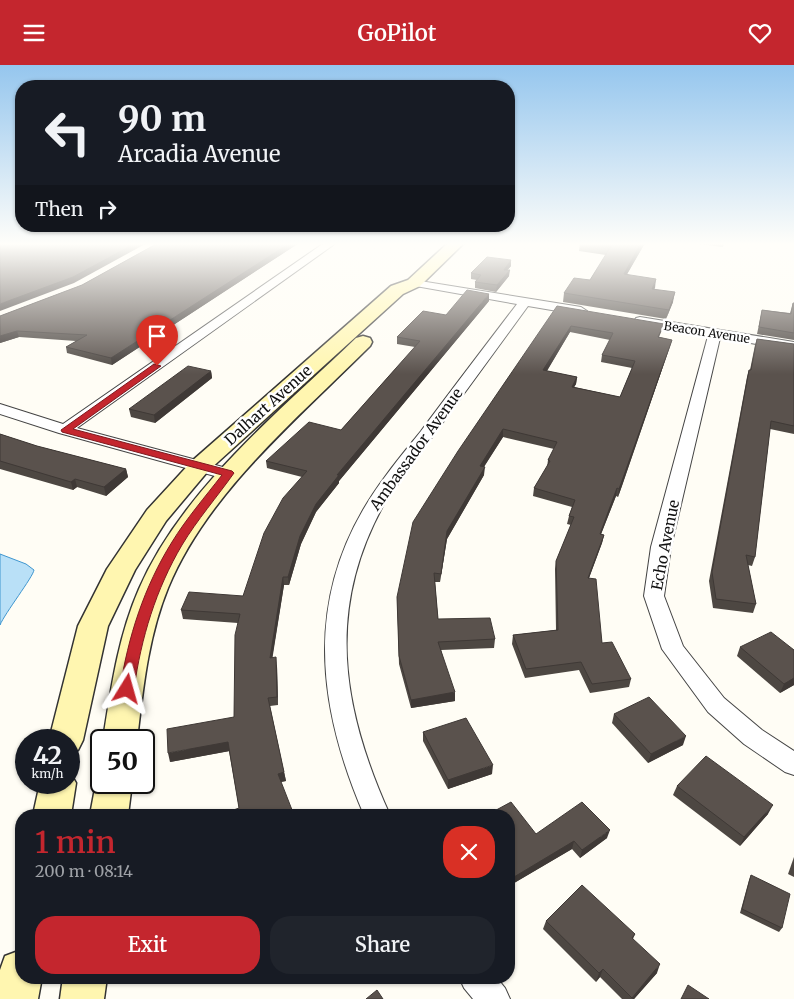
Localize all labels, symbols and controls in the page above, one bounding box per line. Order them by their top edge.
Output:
icon: menu [20,19,48,47]
text: GoPilot [358,19,436,47]
icon: heart [746,19,774,47]
text: 90 m [118,97,206,141]
icon: left [35,100,100,165]
text: Arcadia Avenue [118,140,281,168]
icon: right [93,195,121,223]
text: Then [35,197,83,221]
pin [136,315,178,366]
street label: Beacon Avenue [663,318,751,346]
icon: arrive [143,322,171,350]
street label: Dalhart Avenue [220,361,316,449]
street label: Ambassador Avenue [365,384,467,515]
street label: Echo Avenue [647,498,683,592]
position arrow [100,662,152,714]
speed limit sign: 50 [90,729,155,794]
text: 42 [33,739,62,771]
text: km/h [32,766,63,781]
text: 1 min [35,823,116,861]
button: close [443,826,495,878]
text: 200 m · 08:14 [35,861,133,881]
button: Exit [35,916,260,974]
button: Share [270,916,495,974]

